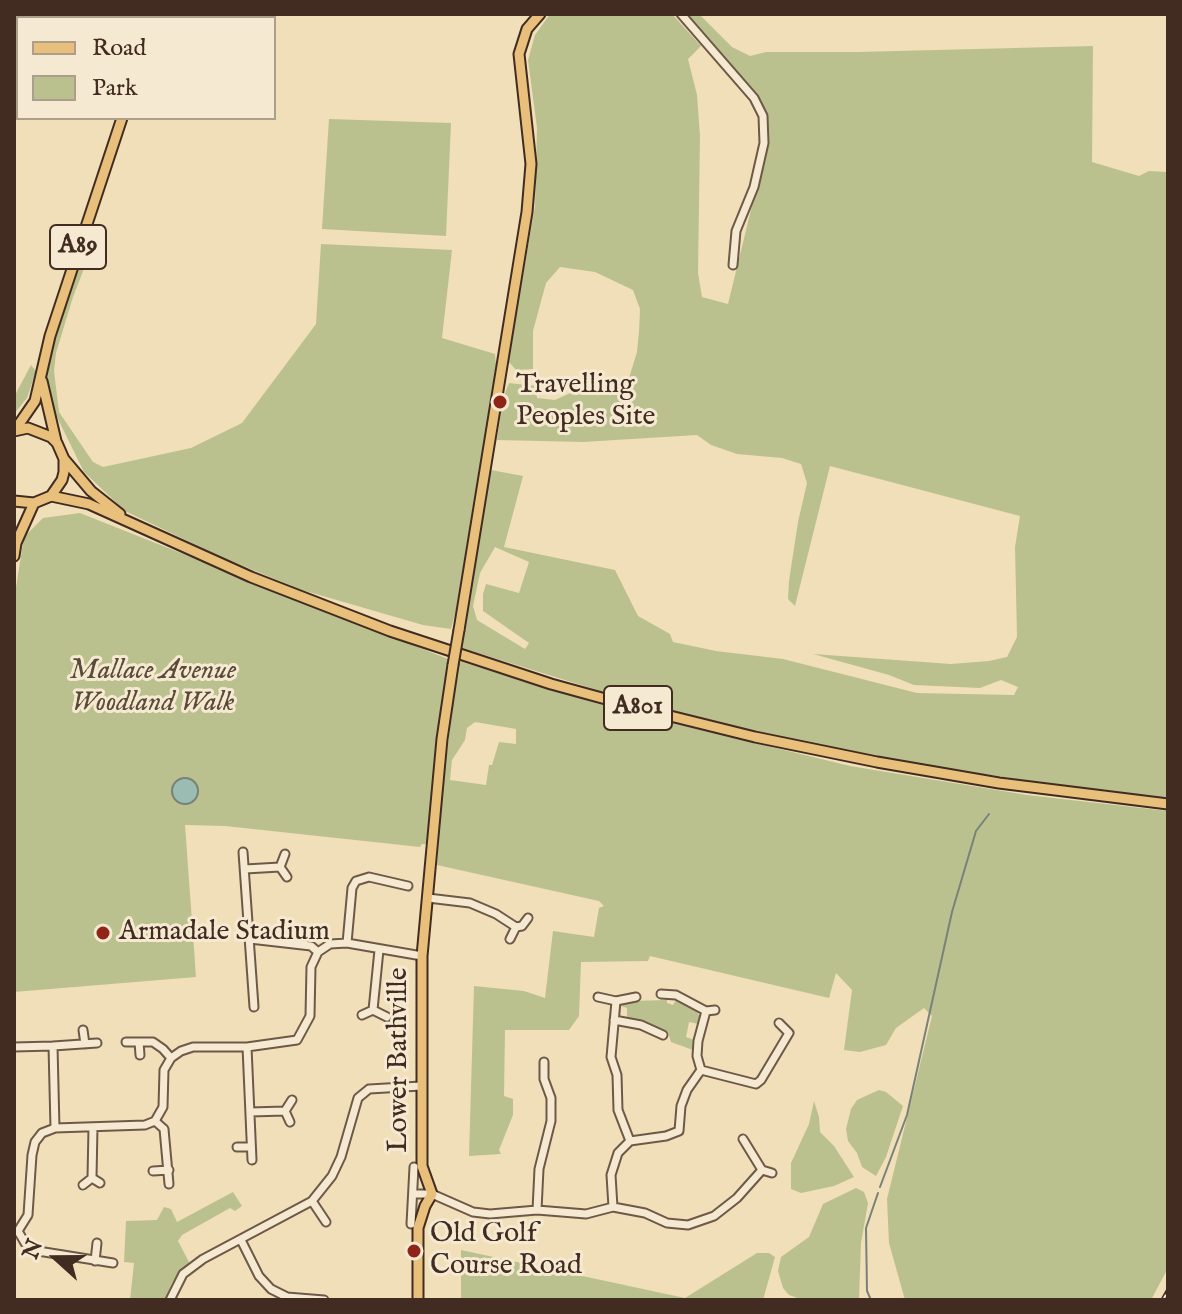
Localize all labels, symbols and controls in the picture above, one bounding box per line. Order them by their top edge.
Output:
legend [16,16,276,120]
text: Road [92,33,146,64]
text: Park [92,73,138,104]
road number: A89 [50,225,106,269]
place label: Travelling Peoples Site [516,369,655,435]
marker: Travelling Peoples Site [491,393,509,411]
park label: Mallace Avenue Woodland Walk [70,655,236,721]
road number: A801 [604,686,672,730]
place label: Armadale Stadium [119,916,330,950]
marker: Armadale Stadium [94,924,112,942]
street label: Lower Bathville [383,967,417,1153]
north arrow [16,1218,96,1298]
place label: Old Golf Course Road [430,1218,582,1284]
text: N [17,1235,50,1263]
marker: Old Golf Course Road [405,1242,423,1260]

